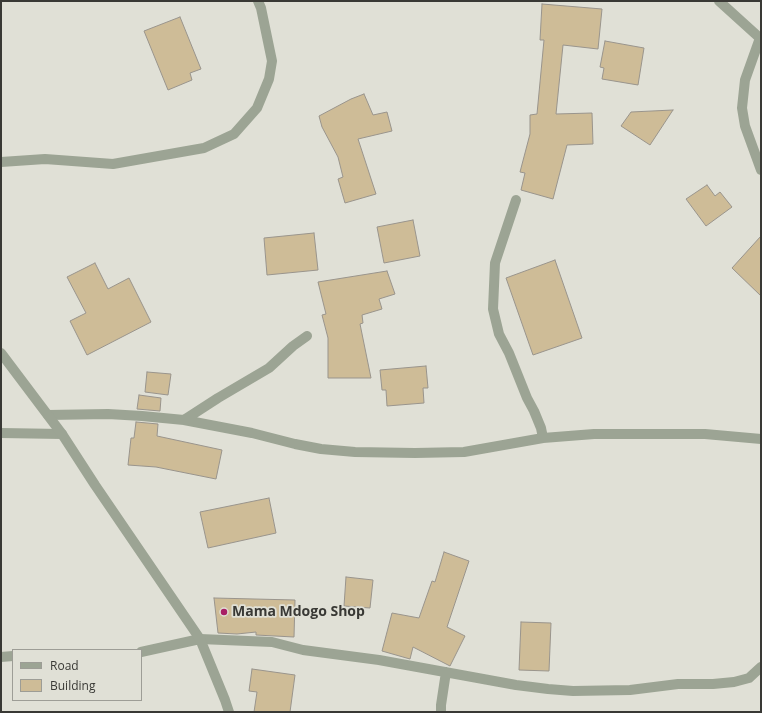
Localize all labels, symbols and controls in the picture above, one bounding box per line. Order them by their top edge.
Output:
place label: Mama Mdogo Shop [232,604,365,620]
marker: Mama Mdogo Shop [219,607,229,617]
legend [12,649,142,701]
text: Road [50,657,79,674]
text: Building [50,677,95,694]

